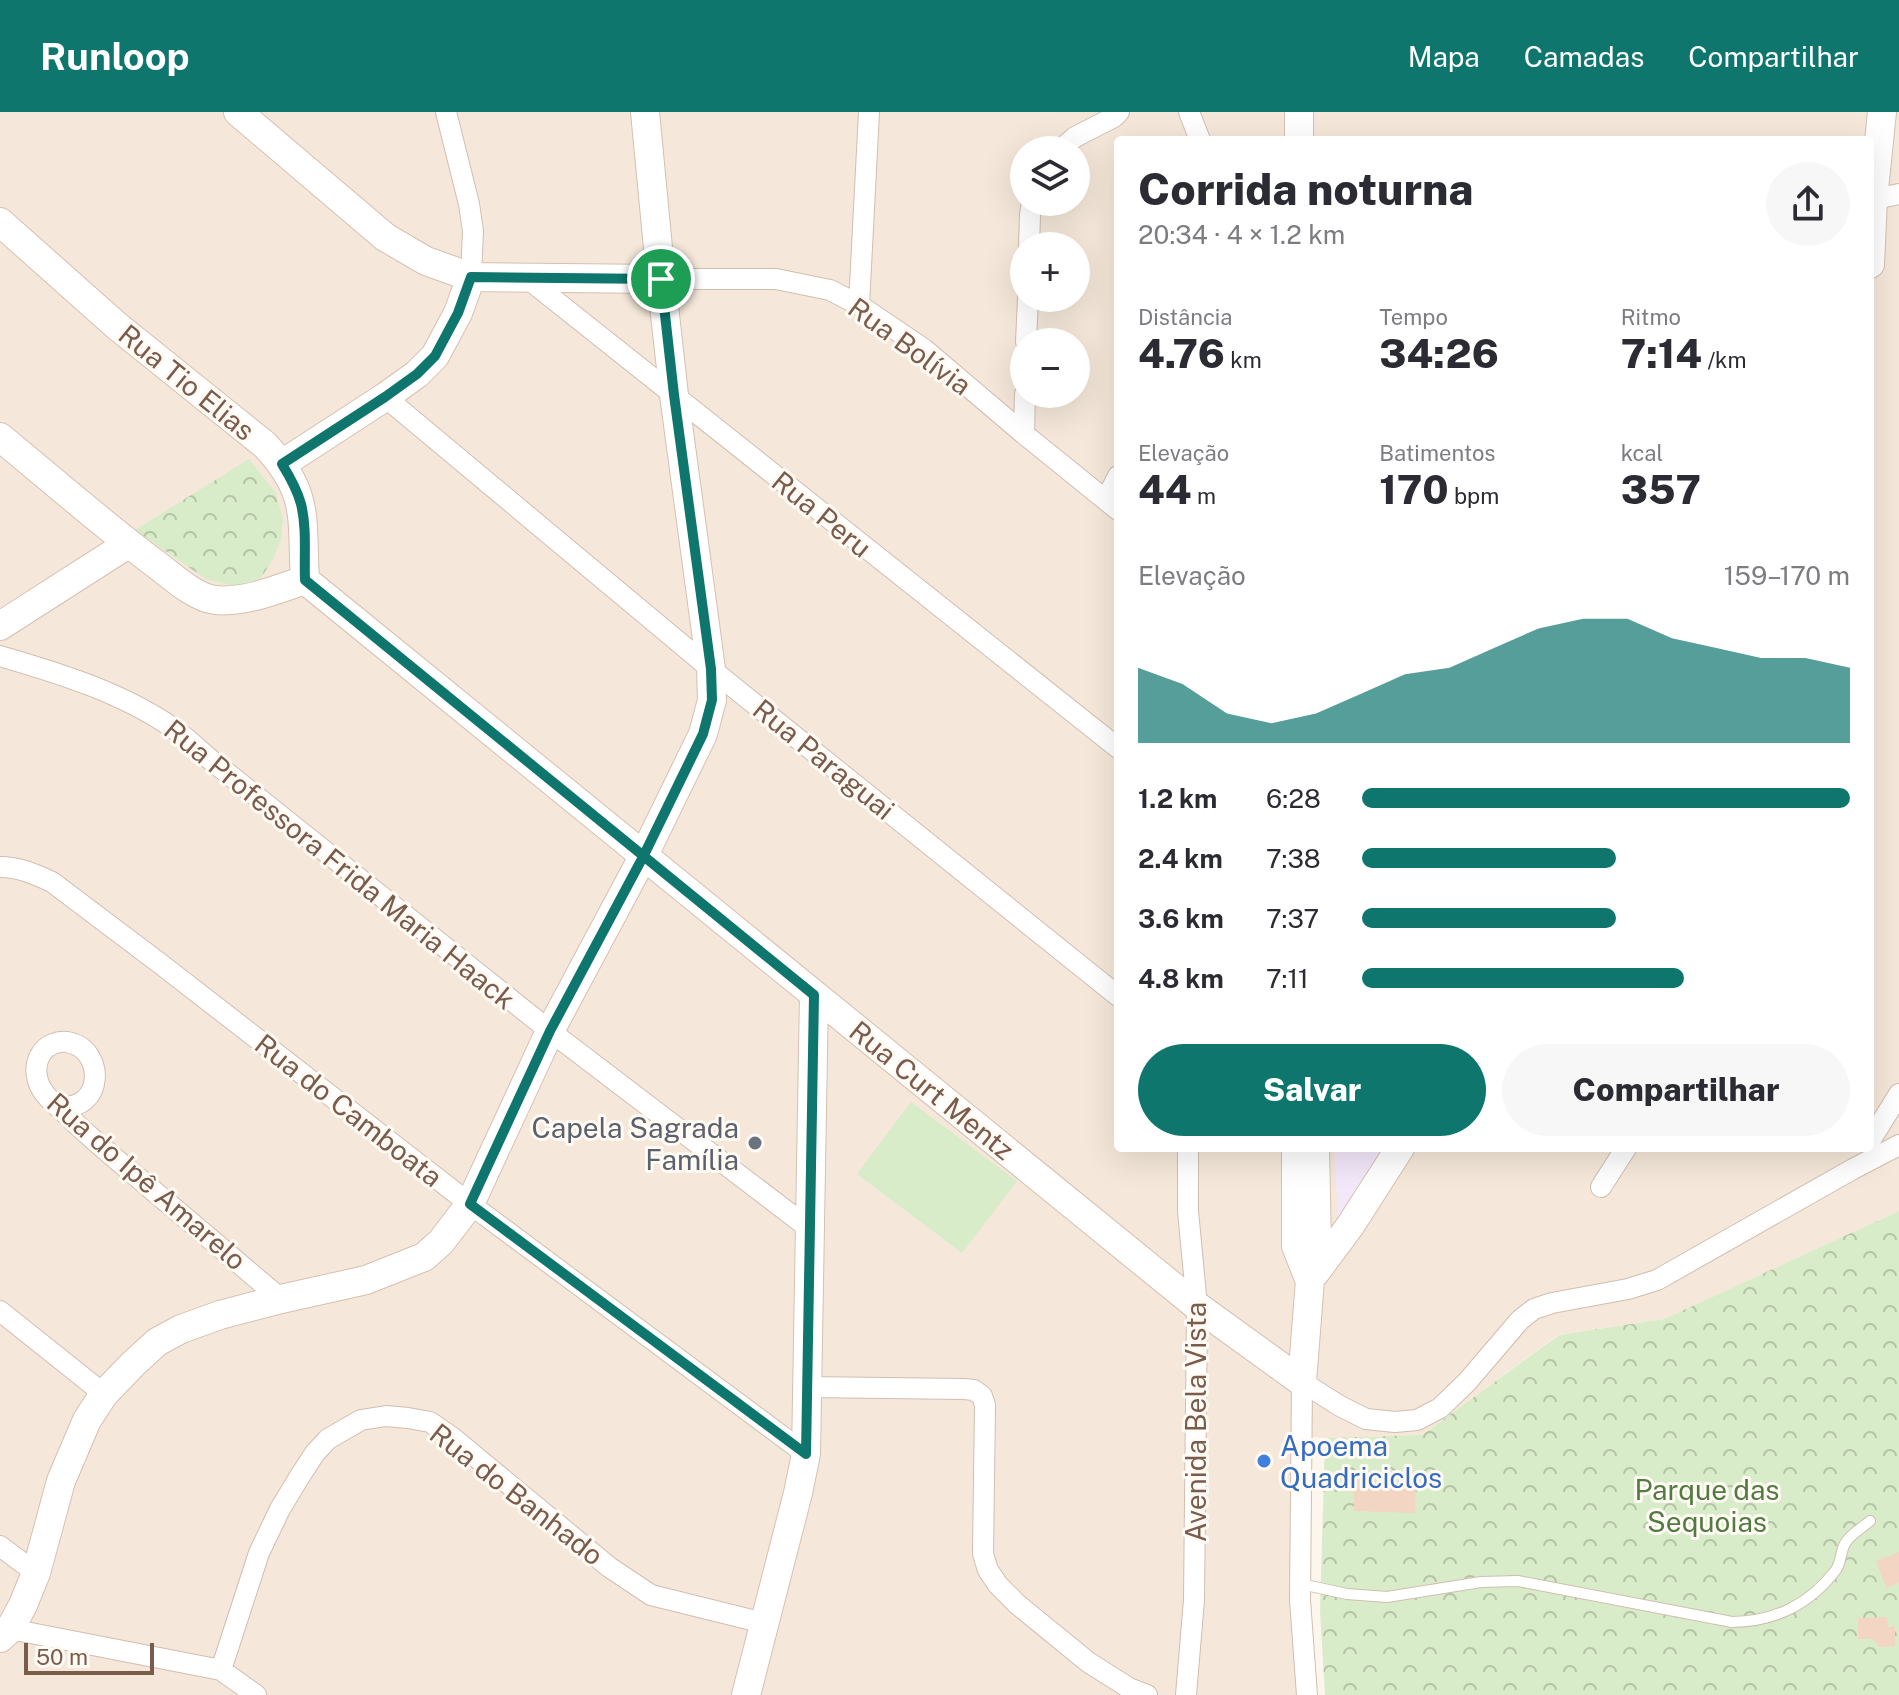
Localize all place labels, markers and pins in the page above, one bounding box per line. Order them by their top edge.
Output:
pin [627,245,695,313]
place label: Capela Sagrada Família [532,1111,739,1176]
marker: Capela Sagrada Família [746,1134,764,1152]
place label: Apoema Quadriciclos [1280,1429,1442,1494]
marker: Apoema Quadriciclos [1255,1452,1273,1470]

